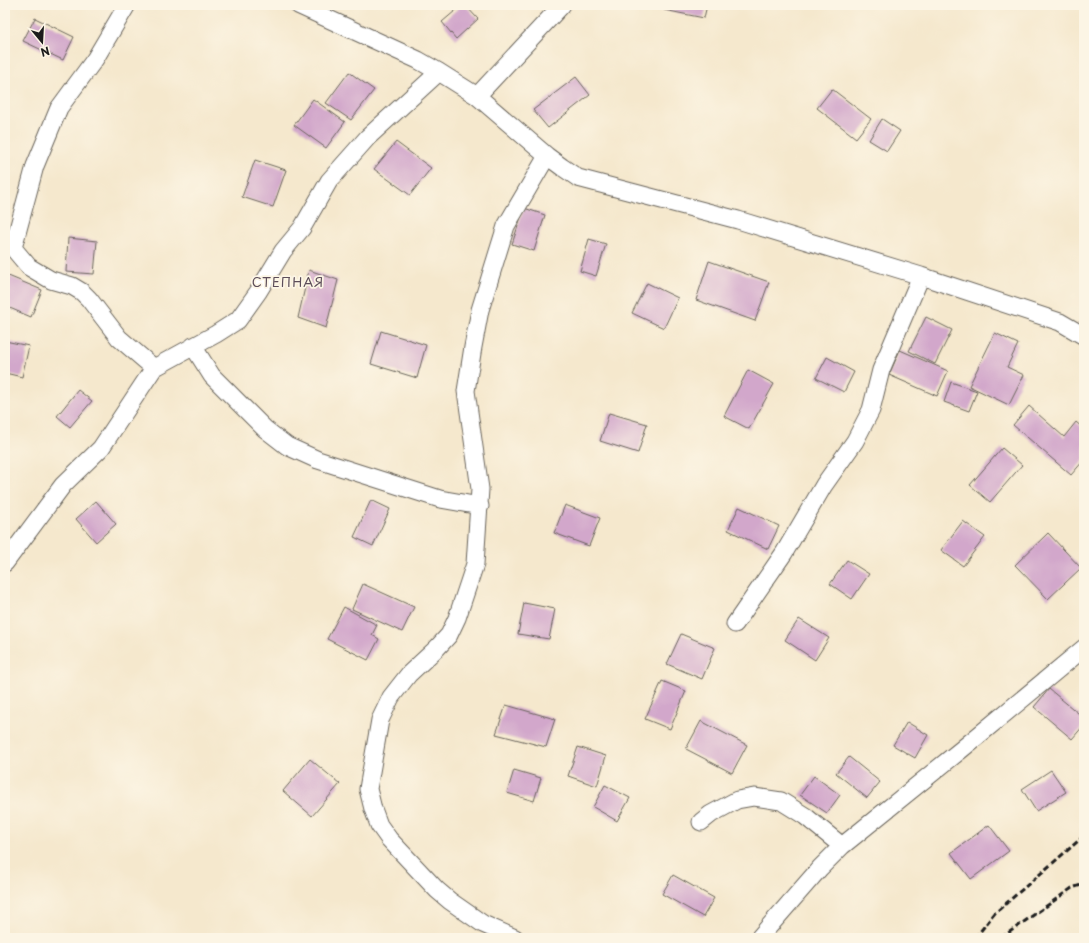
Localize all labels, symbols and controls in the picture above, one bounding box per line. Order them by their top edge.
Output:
north arrow [22,22,62,62]
text: N [38,43,52,62]
district label: СТЕПНАЯ [252,272,324,291]

